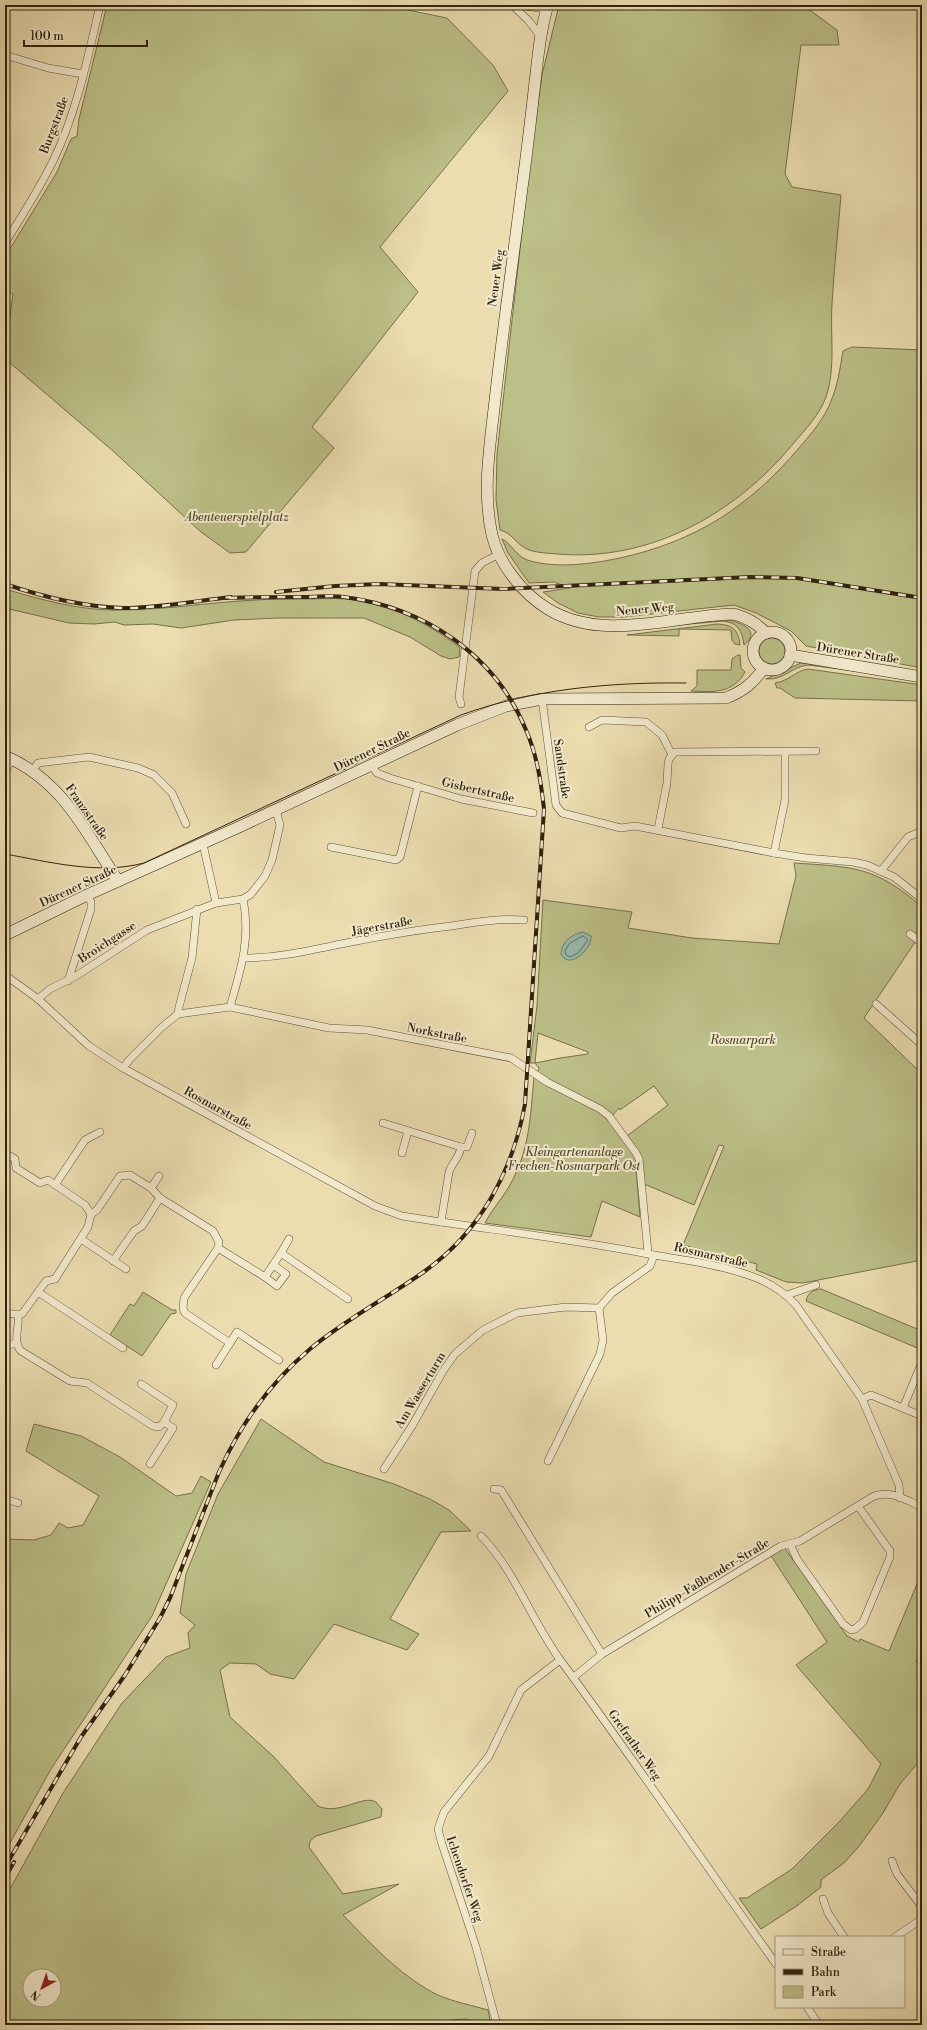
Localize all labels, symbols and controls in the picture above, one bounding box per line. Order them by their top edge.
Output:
scale bar [24,22,147,48]
text: 100 m [30,29,64,44]
street label: Burgstraße [36,94,72,157]
street label: Neuer Weg [485,248,508,308]
park label: Abenteuerspielplatz [183,510,289,525]
street label: Neuer Weg [616,599,675,619]
street label: Dürener Straße [816,640,900,667]
street label: Dürener Straße [331,725,413,775]
street label: Sandstraße [550,738,573,800]
street label: Gisbertstraße [440,775,516,806]
street label: Franzstraße [62,781,112,843]
street label: Dürener Straße [37,862,119,911]
street label: Jägerstraße [349,914,414,939]
street label: Broichgasse [75,918,139,967]
street label: Norkstraße [406,1020,468,1047]
park label: Rosmarpark [709,1033,776,1048]
street label: Rosmarstraße [181,1084,254,1133]
park label: Kleingartenanlage Frechen-Rosmarpark Ost [508,1145,641,1174]
street label: Rosmarstraße [672,1240,749,1271]
street label: Am Wasserturm [391,1349,449,1432]
street label: Philipp-Faßbender-Straße [642,1535,772,1622]
street label: Grefrather Weg [605,1707,665,1784]
street label: Ichendorfer Weg [443,1834,487,1925]
legend [775,1936,905,2008]
text: Straße [811,1945,846,1960]
text: Bahn [810,1965,840,1980]
north arrow [22,1968,62,2008]
text: Park [811,1985,837,2000]
text: N [28,1987,44,2003]

